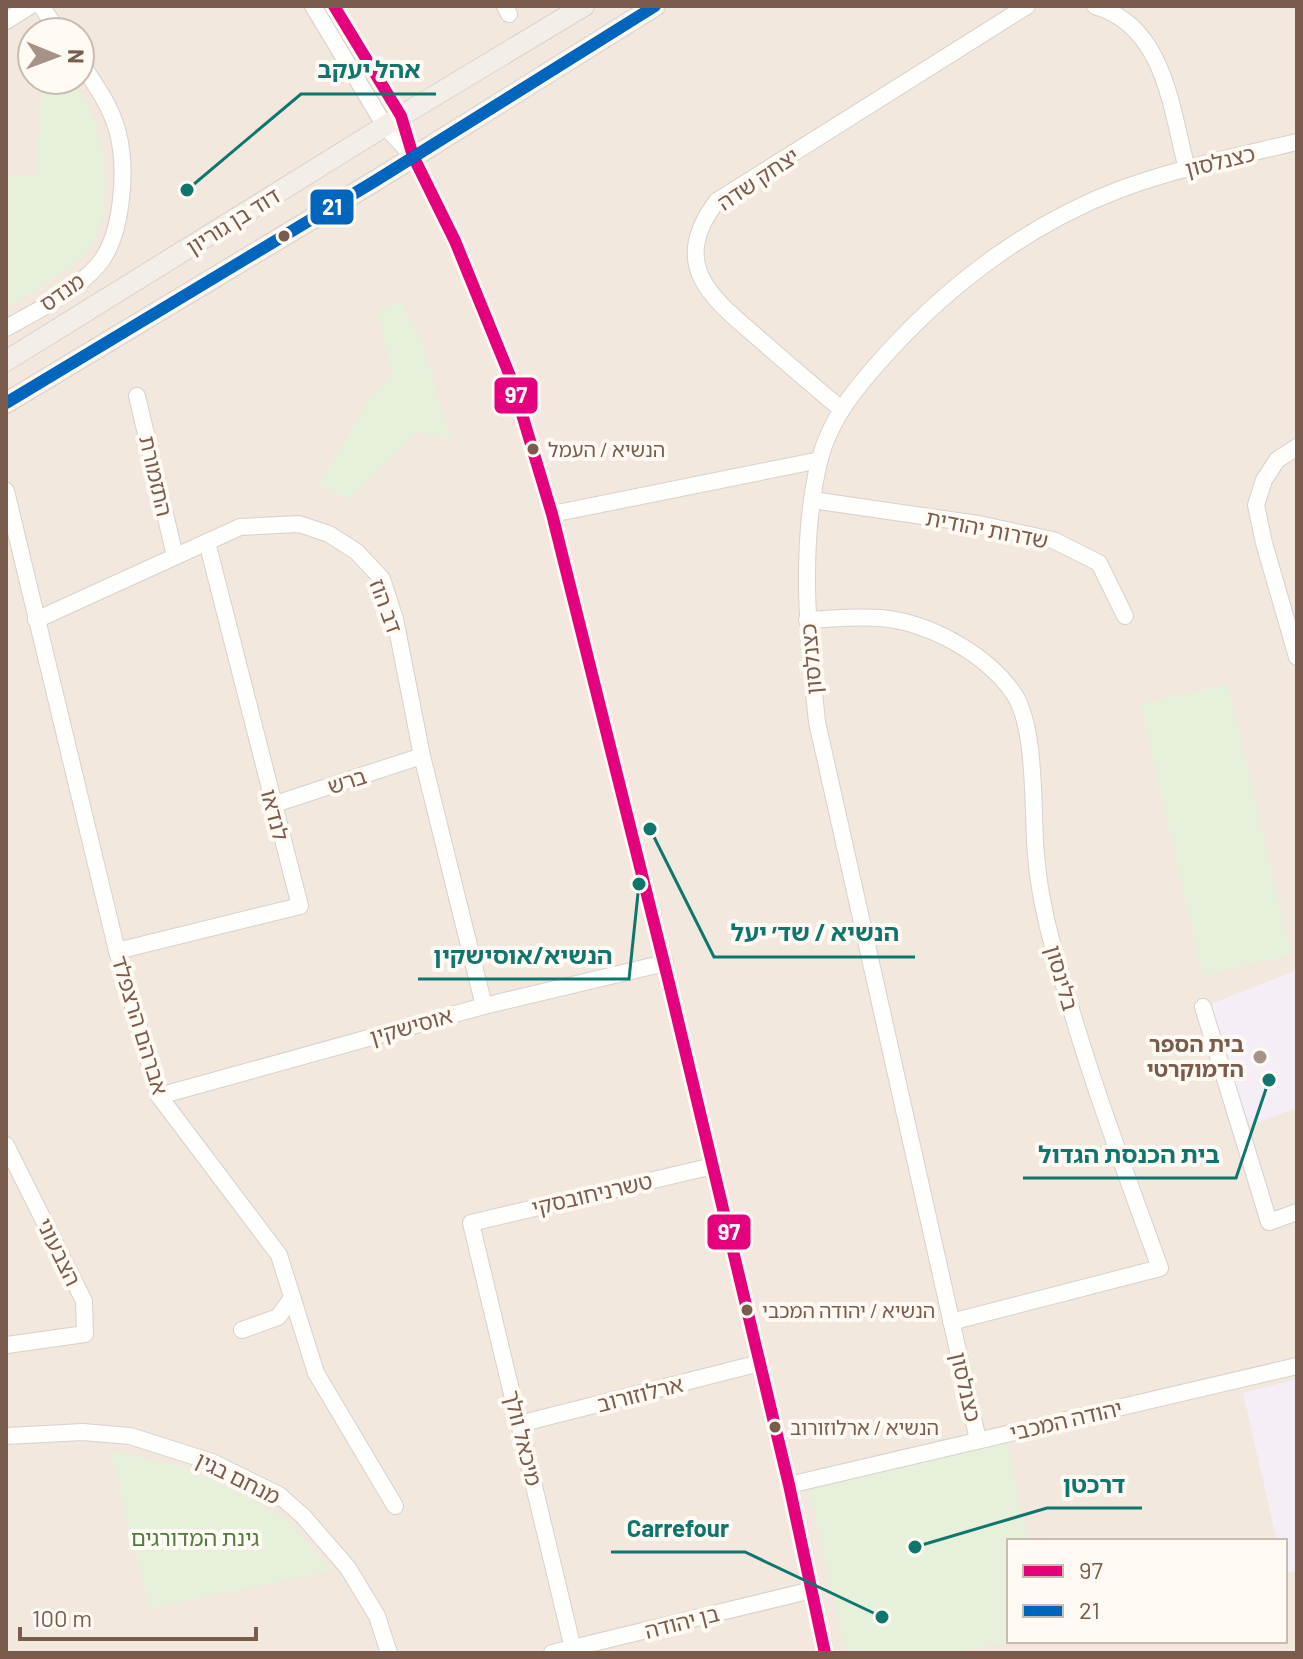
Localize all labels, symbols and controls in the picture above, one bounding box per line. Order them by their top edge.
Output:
north arrow [16,16,96,96]
callout: אהל יעקב [301,46,436,94]
text: N [64,49,90,64]
text: אהל יעקב [317,54,421,83]
street label: כצנלסון [1182,139,1257,181]
street label: יצחק שדה [712,141,803,215]
street label: דוד בן גוריון [181,181,284,259]
line badge: 21 [309,188,355,226]
text: 21 [322,193,342,219]
unlabelled marker [276,228,292,244]
street label: מנדס [34,267,89,316]
line badge: 97 [493,376,539,415]
text: 97 [505,381,527,407]
street label: התזמורת [135,433,179,519]
place label: הנשיא / העמל [548,437,665,461]
marker: הנשיא / העמל [525,441,541,457]
street label: שדרות יהודית [924,503,1051,553]
street label: דב הוז [365,575,409,636]
street label: כצנלסון [794,623,826,696]
street label: ברש [324,762,370,799]
street label: לנדאו [257,786,295,843]
callout: הנשיא / שד׳ יעל [714,909,915,957]
text: הנשיא / שד׳ יעל [731,917,899,946]
callout: הנשיא/אוסישקין [418,931,629,979]
text: הנשיא/אוסישקין [433,940,613,969]
street label: בלינסון [1041,942,1085,1013]
street label: אברהם הרצפלד [107,952,174,1098]
street label: אוסישקין [366,1001,455,1049]
place label: בית הספר הדמוקרטי [1146,1030,1244,1081]
marker: בית הספר הדמוקרטי [1251,1048,1269,1066]
callout: בית הכנסת הגדול [1023,1130,1236,1178]
text: בית הכנסת הגדול [1038,1139,1220,1168]
street label: טשרניחובסקי [529,1167,655,1220]
street label: הצבעוני [32,1213,87,1290]
line badge: 97 [706,1213,752,1251]
text: 97 [718,1218,740,1244]
place label: הנשיא / יהודה המכבי [762,1298,935,1322]
marker: הנשיא / יהודה המכבי [739,1302,755,1318]
street label: כצנלסון [946,1349,988,1424]
street label: ארלוזורוב [594,1370,686,1416]
street label: מיכאל וולך [500,1387,548,1488]
street label: יהודה המכבי [1007,1393,1124,1445]
place label: הנשיא / ארלוזורוב [790,1415,939,1439]
marker: הנשיא / ארלוזורוב [767,1419,783,1435]
street label: מנחם בגין [192,1446,285,1509]
callout: דרכטן [1047,1460,1142,1508]
text: דרכטן [1063,1469,1126,1498]
callout: Carrefour [611,1504,745,1552]
text: Carrefour [627,1513,729,1542]
park label: גינת המדורגים [131,1524,259,1550]
legend [1007,1539,1287,1643]
text: 97 [1079,1555,1103,1584]
scale bar [20,1591,256,1641]
text: 21 [1079,1595,1100,1624]
street label: בן יהודה [642,1599,722,1643]
text: 100 m [32,1603,92,1632]

